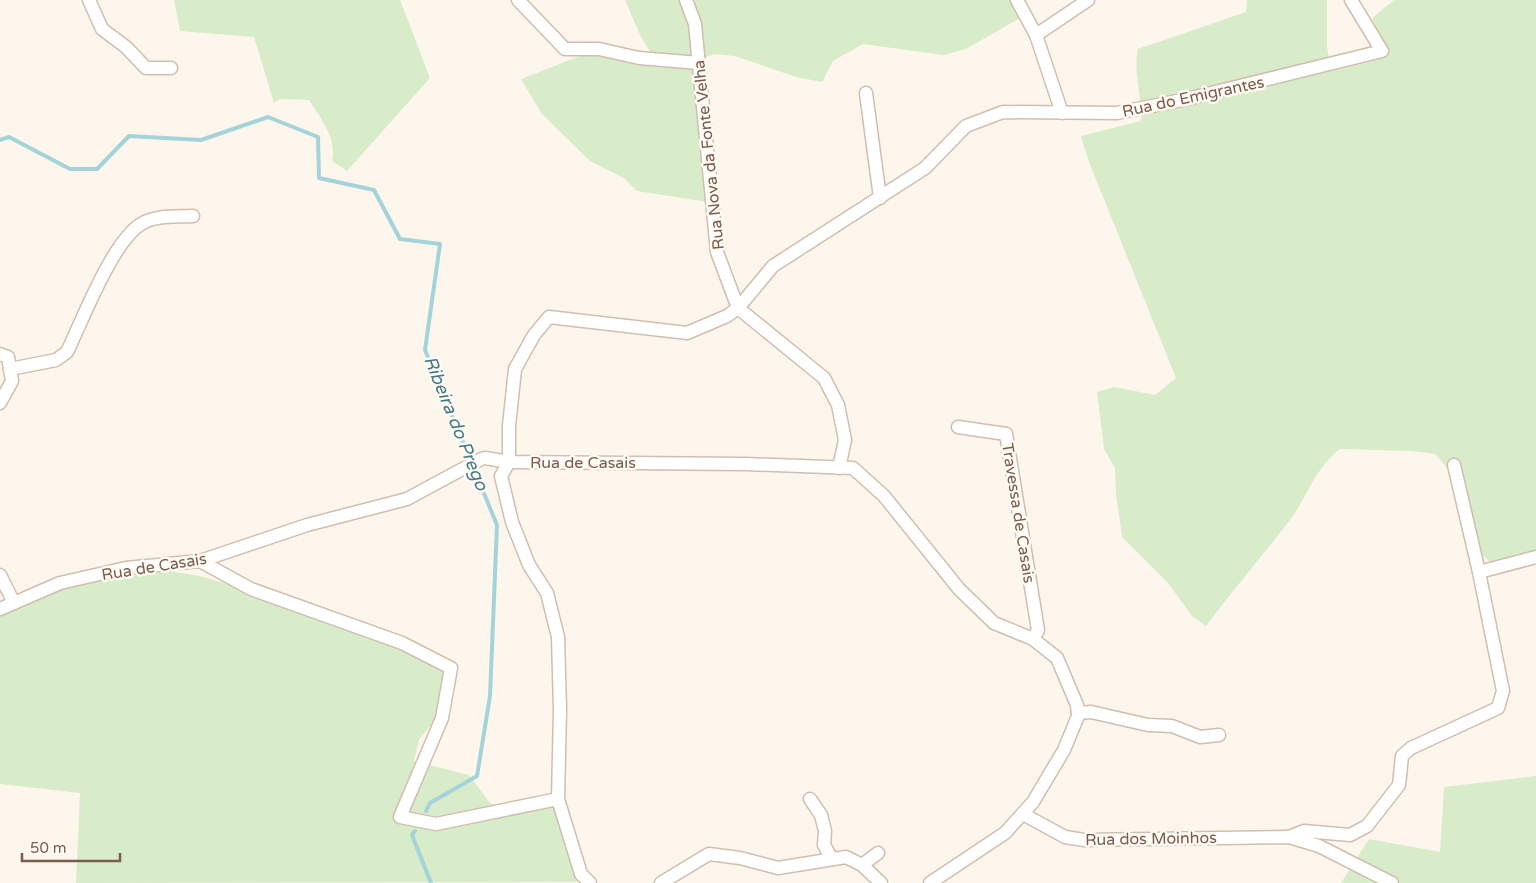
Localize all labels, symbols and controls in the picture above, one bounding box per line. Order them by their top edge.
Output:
street label: Rua Nova da Fonte Velha [689,59,729,251]
street label: Rua do Emigrantes [1120,72,1266,122]
water label: Ribeira do Prego [419,353,493,494]
street label: Travessa de Casais [997,442,1039,585]
street label: Rua de Casais [530,453,636,473]
street label: Rua de Casais [100,549,208,585]
street label: Rua dos Moinhos [1085,828,1217,850]
scale bar [22,830,120,862]
text: 50 m [30,839,67,857]

